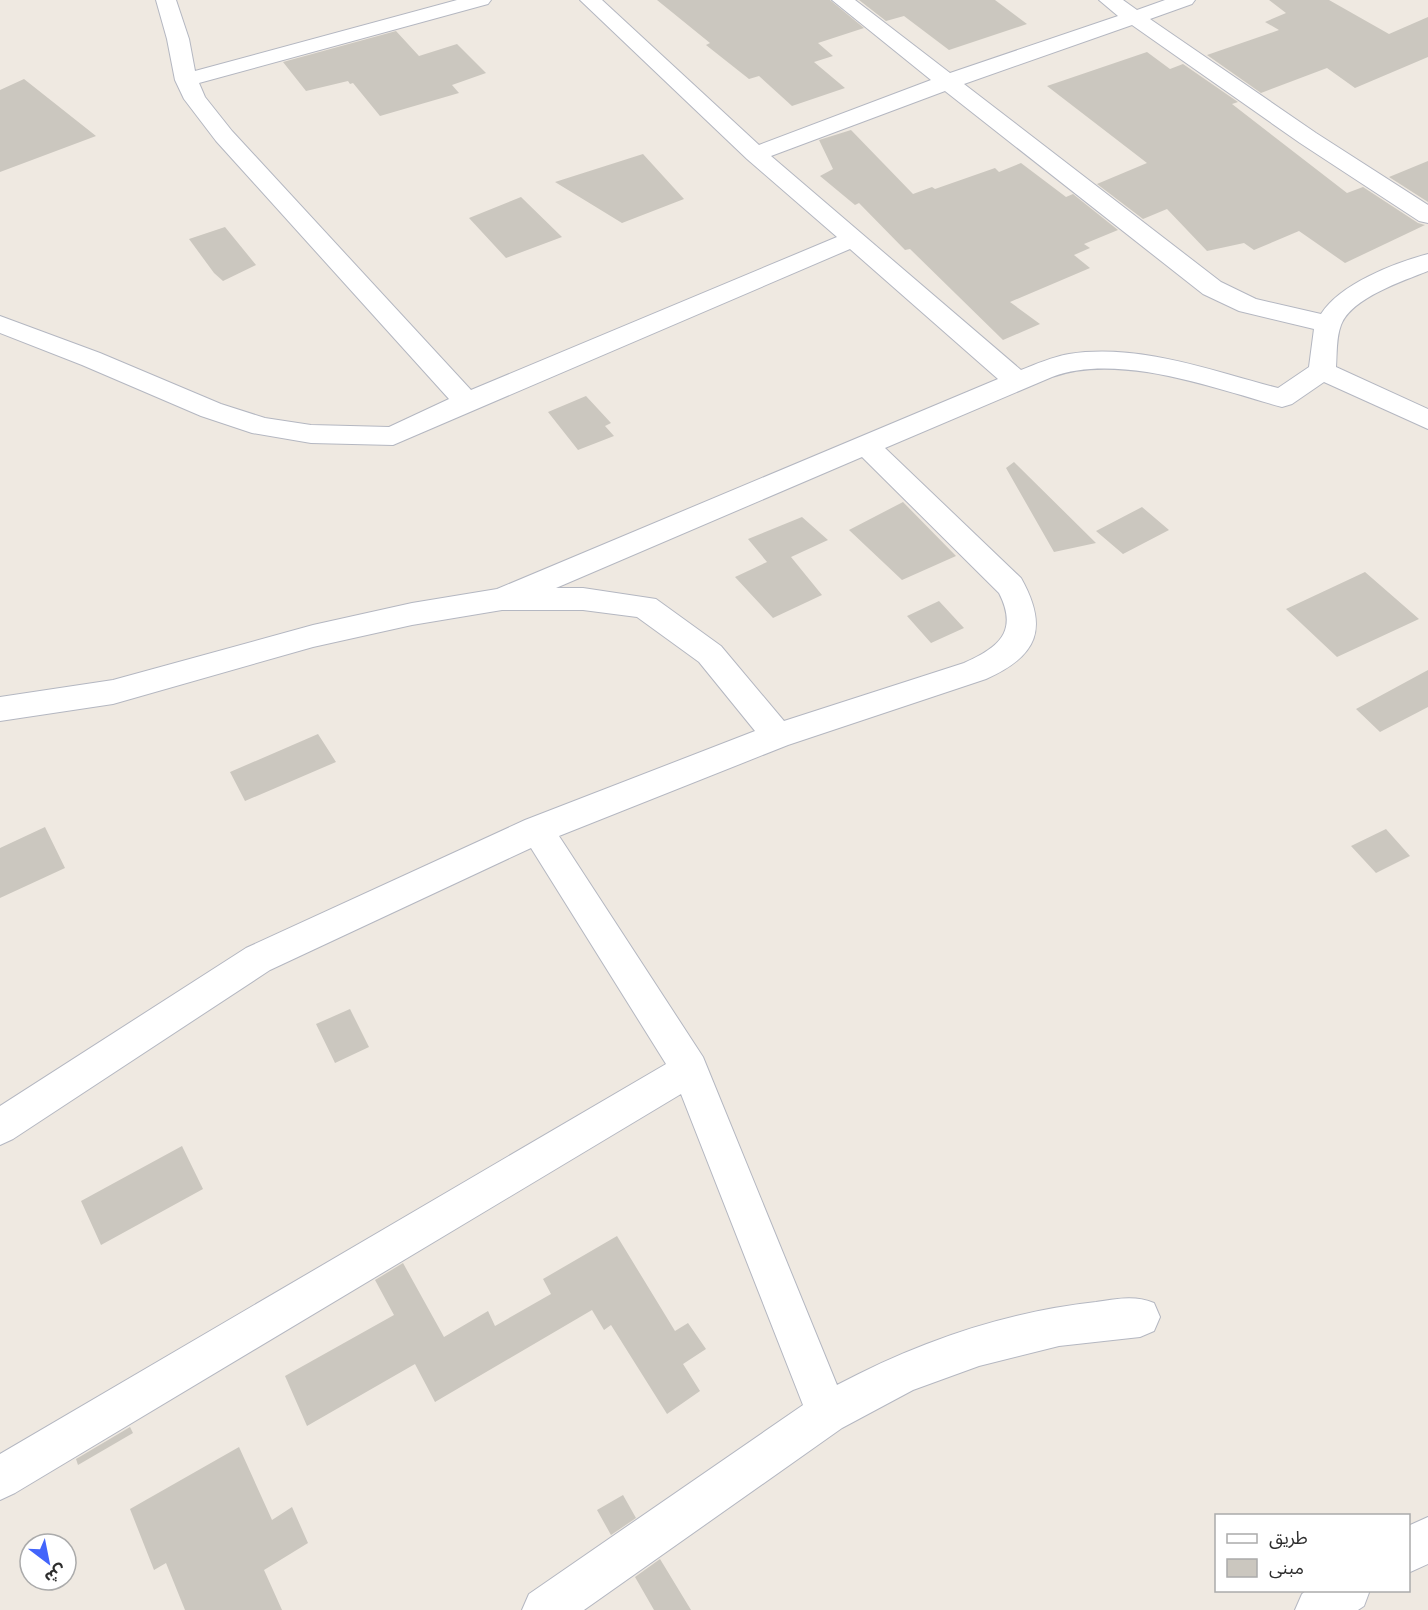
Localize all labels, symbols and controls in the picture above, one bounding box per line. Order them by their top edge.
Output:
legend [1215,1514,1410,1592]
text: طريق [1269,1527,1308,1549]
north arrow [18,1532,78,1592]
text: مبنى [1269,1557,1304,1579]
text: ش [41,1560,70,1588]

